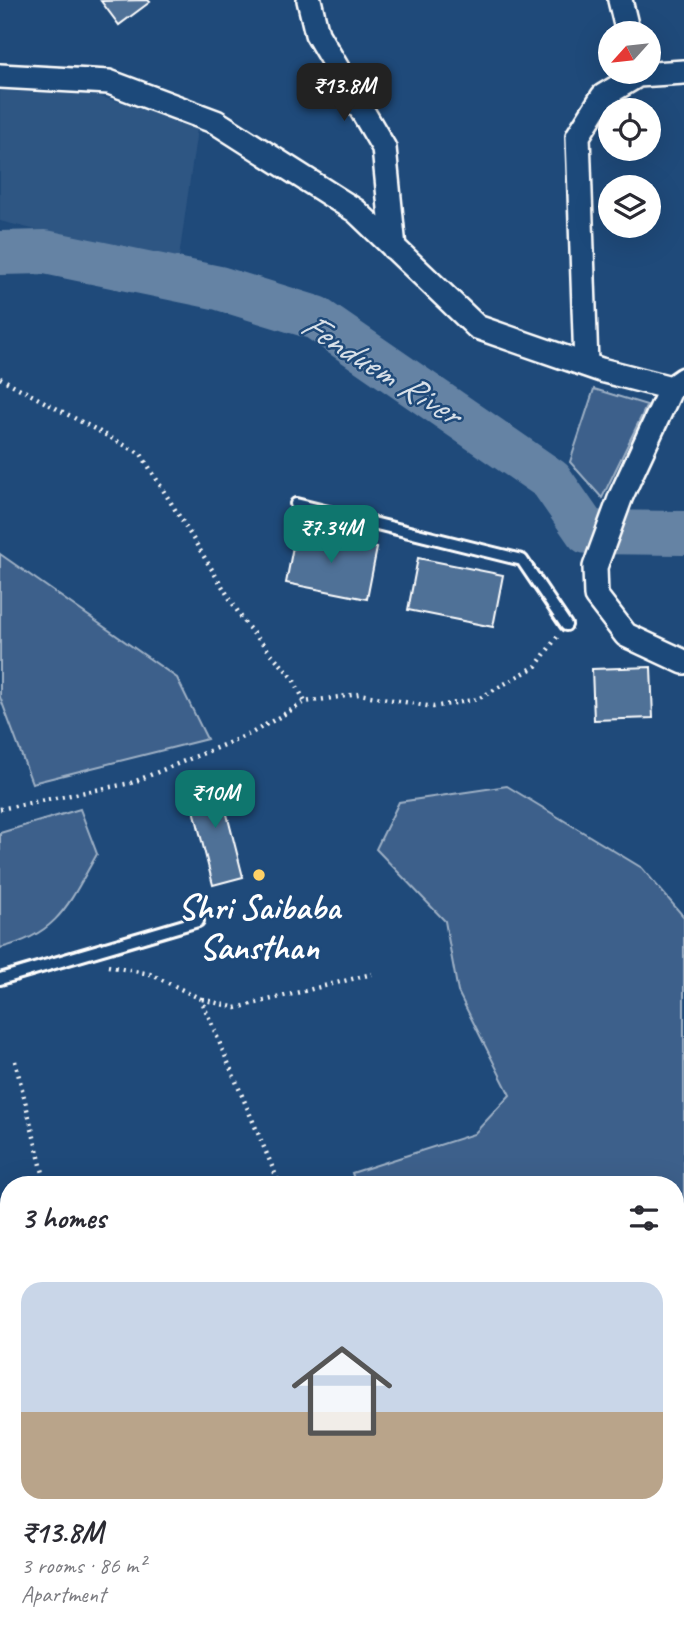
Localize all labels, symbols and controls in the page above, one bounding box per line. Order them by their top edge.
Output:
north arrow [598,21,662,84]
map controls [598,21,661,238]
pin: ₹13.8M [287,64,401,123]
text: ₹13.8M [313,71,375,100]
button: locate [598,98,661,161]
button: layers [598,175,661,238]
water label: Fenduem River [292,300,474,439]
pin: ₹7.34M [274,505,388,565]
text: ₹7.34M [300,513,362,542]
pin: ₹10M [174,770,256,830]
text: ₹10M [191,778,239,807]
marker: Shri Saibaba Sansthan [251,867,267,883]
place label: Shri Saibaba Sansthan [178,885,343,970]
text: 3 homes [21,1199,106,1237]
icon: filters [625,1199,663,1237]
icon: home [279,1328,405,1454]
text: ₹13.8M [21,1513,103,1551]
text: 3 rooms · 86 m² [21,1551,145,1580]
text: Apartment [21,1580,106,1609]

